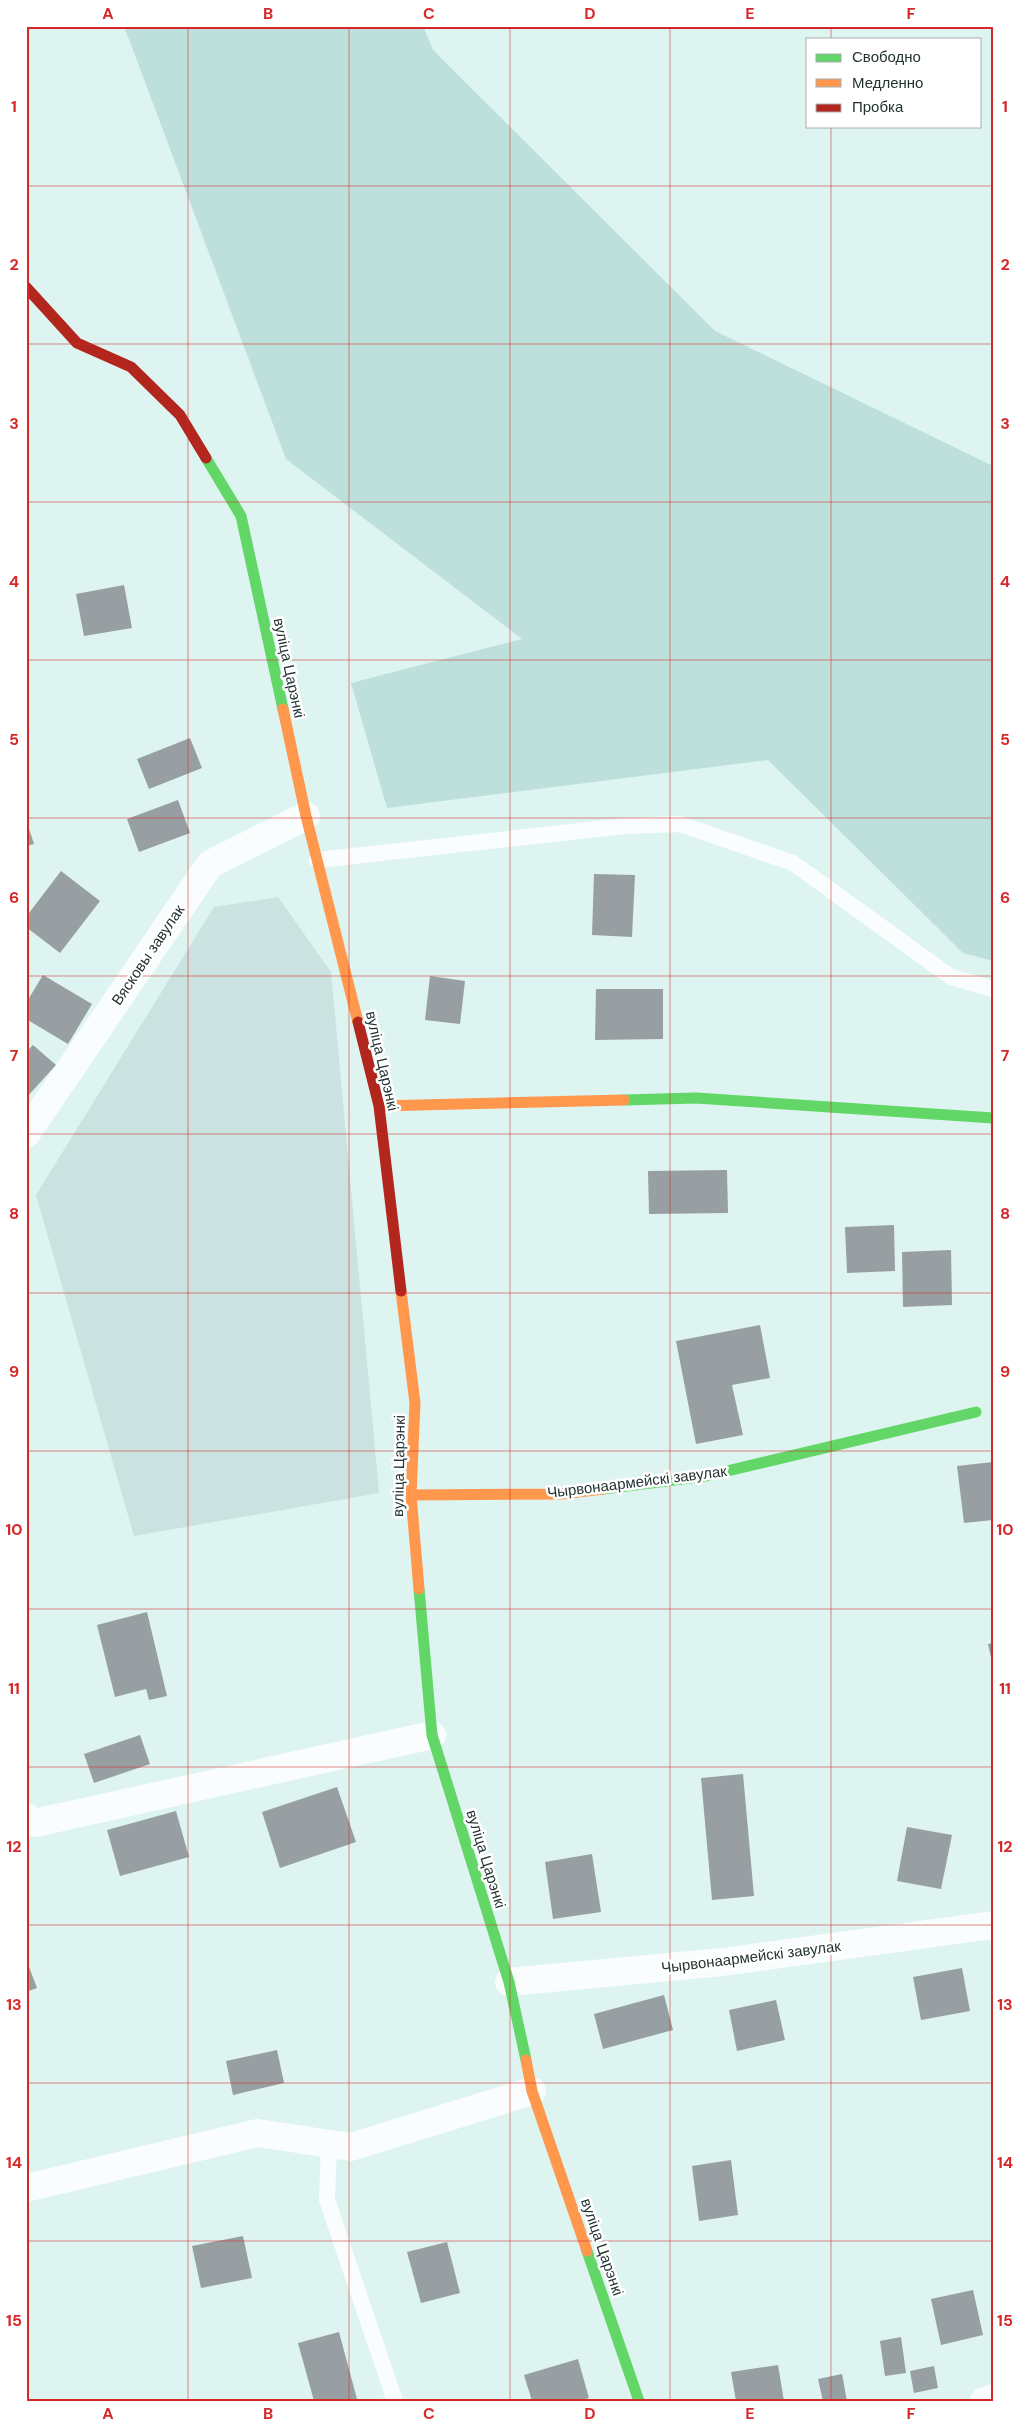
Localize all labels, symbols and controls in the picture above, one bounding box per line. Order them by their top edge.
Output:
text: A [102,3,114,24]
text: B [263,3,273,24]
text: C [423,3,435,24]
text: D [584,3,596,24]
text: E [745,3,755,24]
text: F [907,3,916,24]
legend [806,38,982,128]
text: Свободно [852,47,921,67]
text: Медленно [852,73,923,93]
text: 1 [11,96,17,117]
text: 1 [1002,96,1008,117]
text: Пробка [852,97,904,117]
text: 2 [9,254,19,275]
text: 2 [1000,254,1010,275]
text: 3 [9,413,19,434]
text: 3 [1000,413,1010,434]
text: 4 [9,571,19,592]
text: 4 [1000,571,1010,592]
street label: вуліца Царэнкі [269,616,309,720]
text: 5 [9,729,19,750]
text: 5 [1000,729,1010,750]
text: 6 [9,887,19,908]
text: 6 [1000,887,1010,908]
street label: Вясковы завулак [107,901,189,1009]
street label: вуліца Царэнкі [361,1009,403,1113]
text: 7 [10,1045,19,1066]
text: 7 [1001,1045,1010,1066]
text: 8 [9,1203,19,1224]
text: 8 [1000,1203,1010,1224]
text: 9 [9,1361,19,1382]
text: 9 [1000,1361,1010,1382]
street label: вуліца Царэнкі [388,1415,410,1517]
street label: Чырвонаармейскі завулак [546,1461,728,1503]
text: 10 [5,1519,23,1540]
text: 10 [996,1519,1014,1540]
text: 11 [8,1678,20,1699]
text: 11 [999,1678,1011,1699]
street label: вуліца Царэнкі [462,1807,510,1911]
text: 12 [6,1836,22,1857]
text: 12 [997,1836,1013,1857]
street label: Чырвонаармейскі завулак [660,1936,842,1978]
text: 13 [6,1994,22,2015]
text: 13 [997,1994,1013,2015]
text: 14 [6,2152,22,2173]
text: 14 [997,2152,1013,2173]
street label: вуліца Царэнкі [576,2196,628,2298]
text: 15 [6,2310,22,2331]
text: 15 [997,2310,1013,2331]
text: A [102,2403,114,2424]
text: B [263,2403,273,2424]
text: C [423,2403,435,2424]
text: D [584,2403,596,2424]
text: E [745,2403,755,2424]
text: F [907,2403,916,2424]

